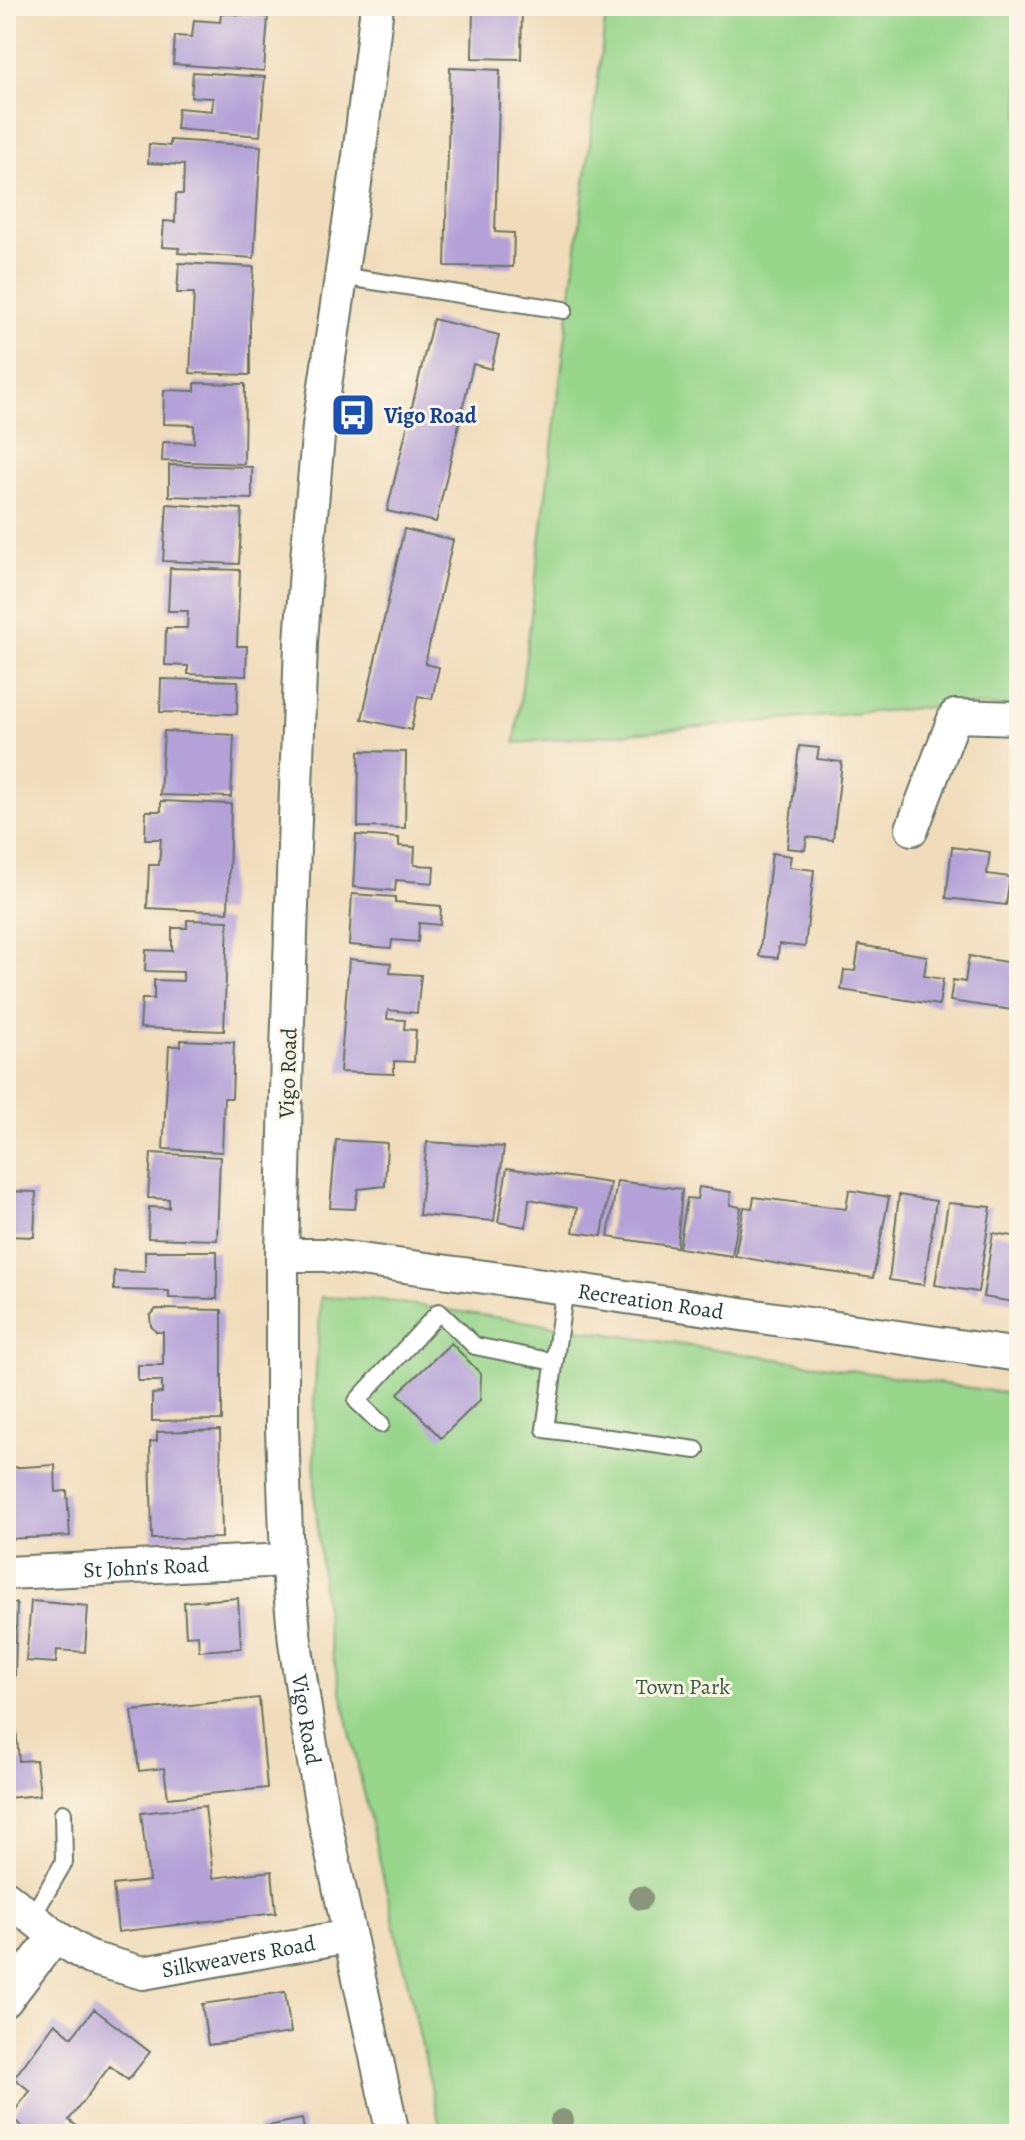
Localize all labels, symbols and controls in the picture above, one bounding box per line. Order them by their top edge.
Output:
bus stop icon: Vigo Road [329,391,377,439]
place label: Vigo Road [383,401,477,431]
street label: Vigo Road [271,1027,305,1120]
street label: Recreation Road [576,1276,726,1327]
street label: St John's Road [82,1550,209,1585]
street label: Vigo Road [284,1672,328,1767]
park label: Town Park [636,1672,730,1702]
street label: Silkweavers Road [159,1928,318,1985]

